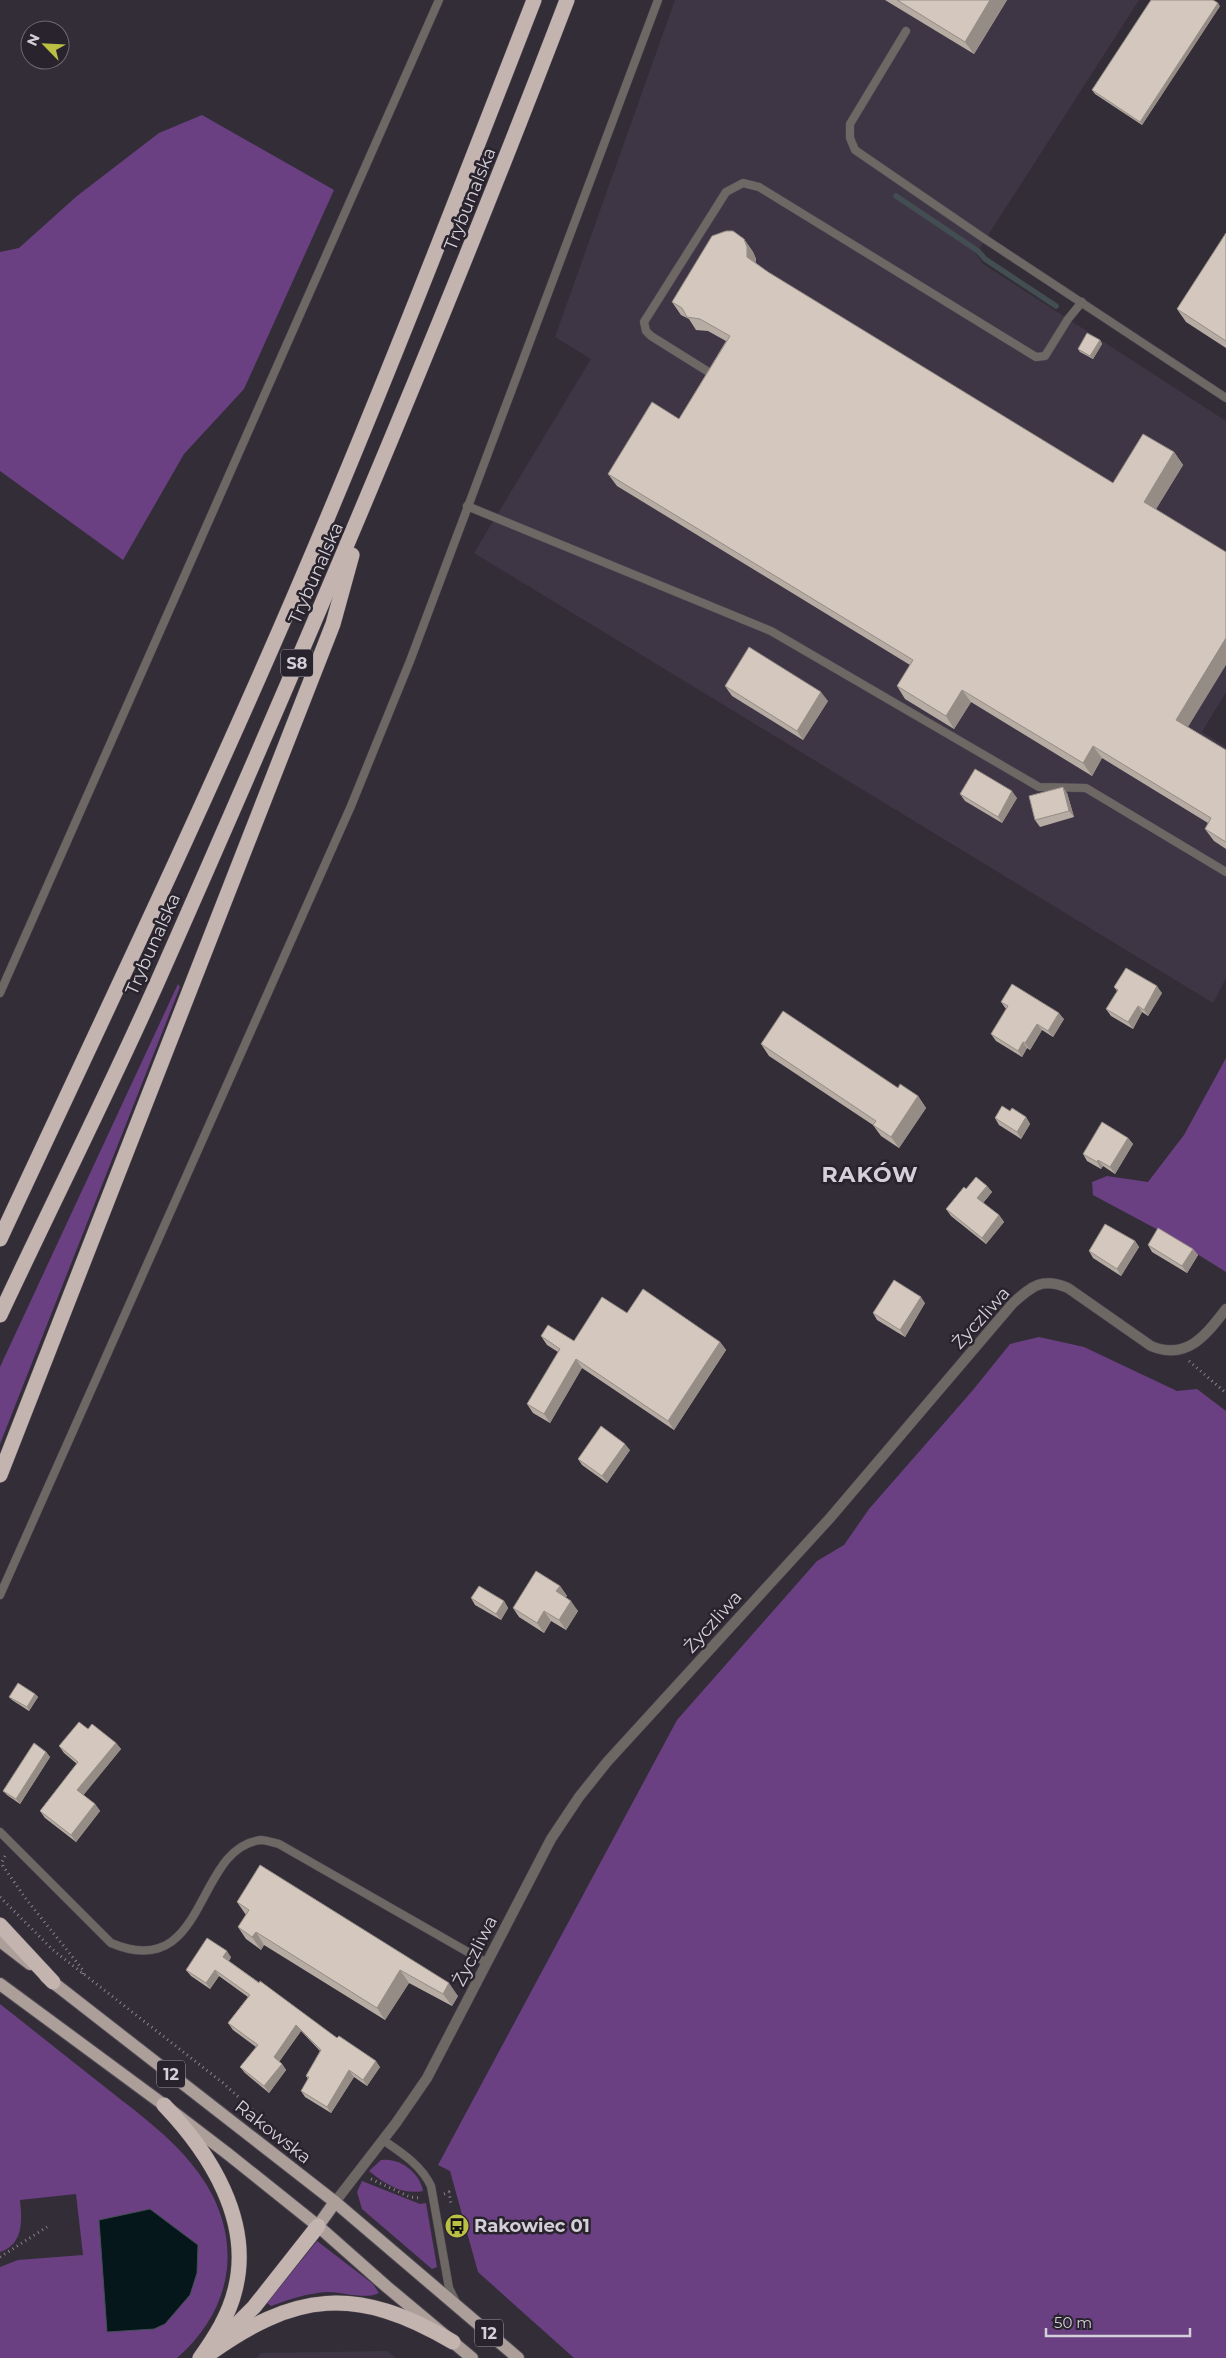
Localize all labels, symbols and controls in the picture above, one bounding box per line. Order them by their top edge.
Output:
north arrow [20,20,70,70]
text: N [23,31,44,49]
street label: Trybunalska [439,144,501,254]
street label: Trybunalska [284,519,348,627]
road number: S8 [281,650,313,676]
street label: Trybunalska [121,890,185,998]
district label: RAKÓW [821,1161,919,1188]
street label: Życzliwa [947,1282,1015,1354]
street label: Życzliwa [679,1586,747,1658]
street label: Życzliwa [448,1912,502,1990]
road number: 12 [157,2060,185,2088]
street label: Rakowska [231,2095,315,2169]
bus stop icon: Rakowiec 01 [444,2213,470,2239]
place label: Rakowiec 01 [474,2215,590,2237]
scale bar [1046,2306,1190,2338]
text: 50 m [1054,2313,1092,2332]
road number: 12 [475,2320,503,2346]

